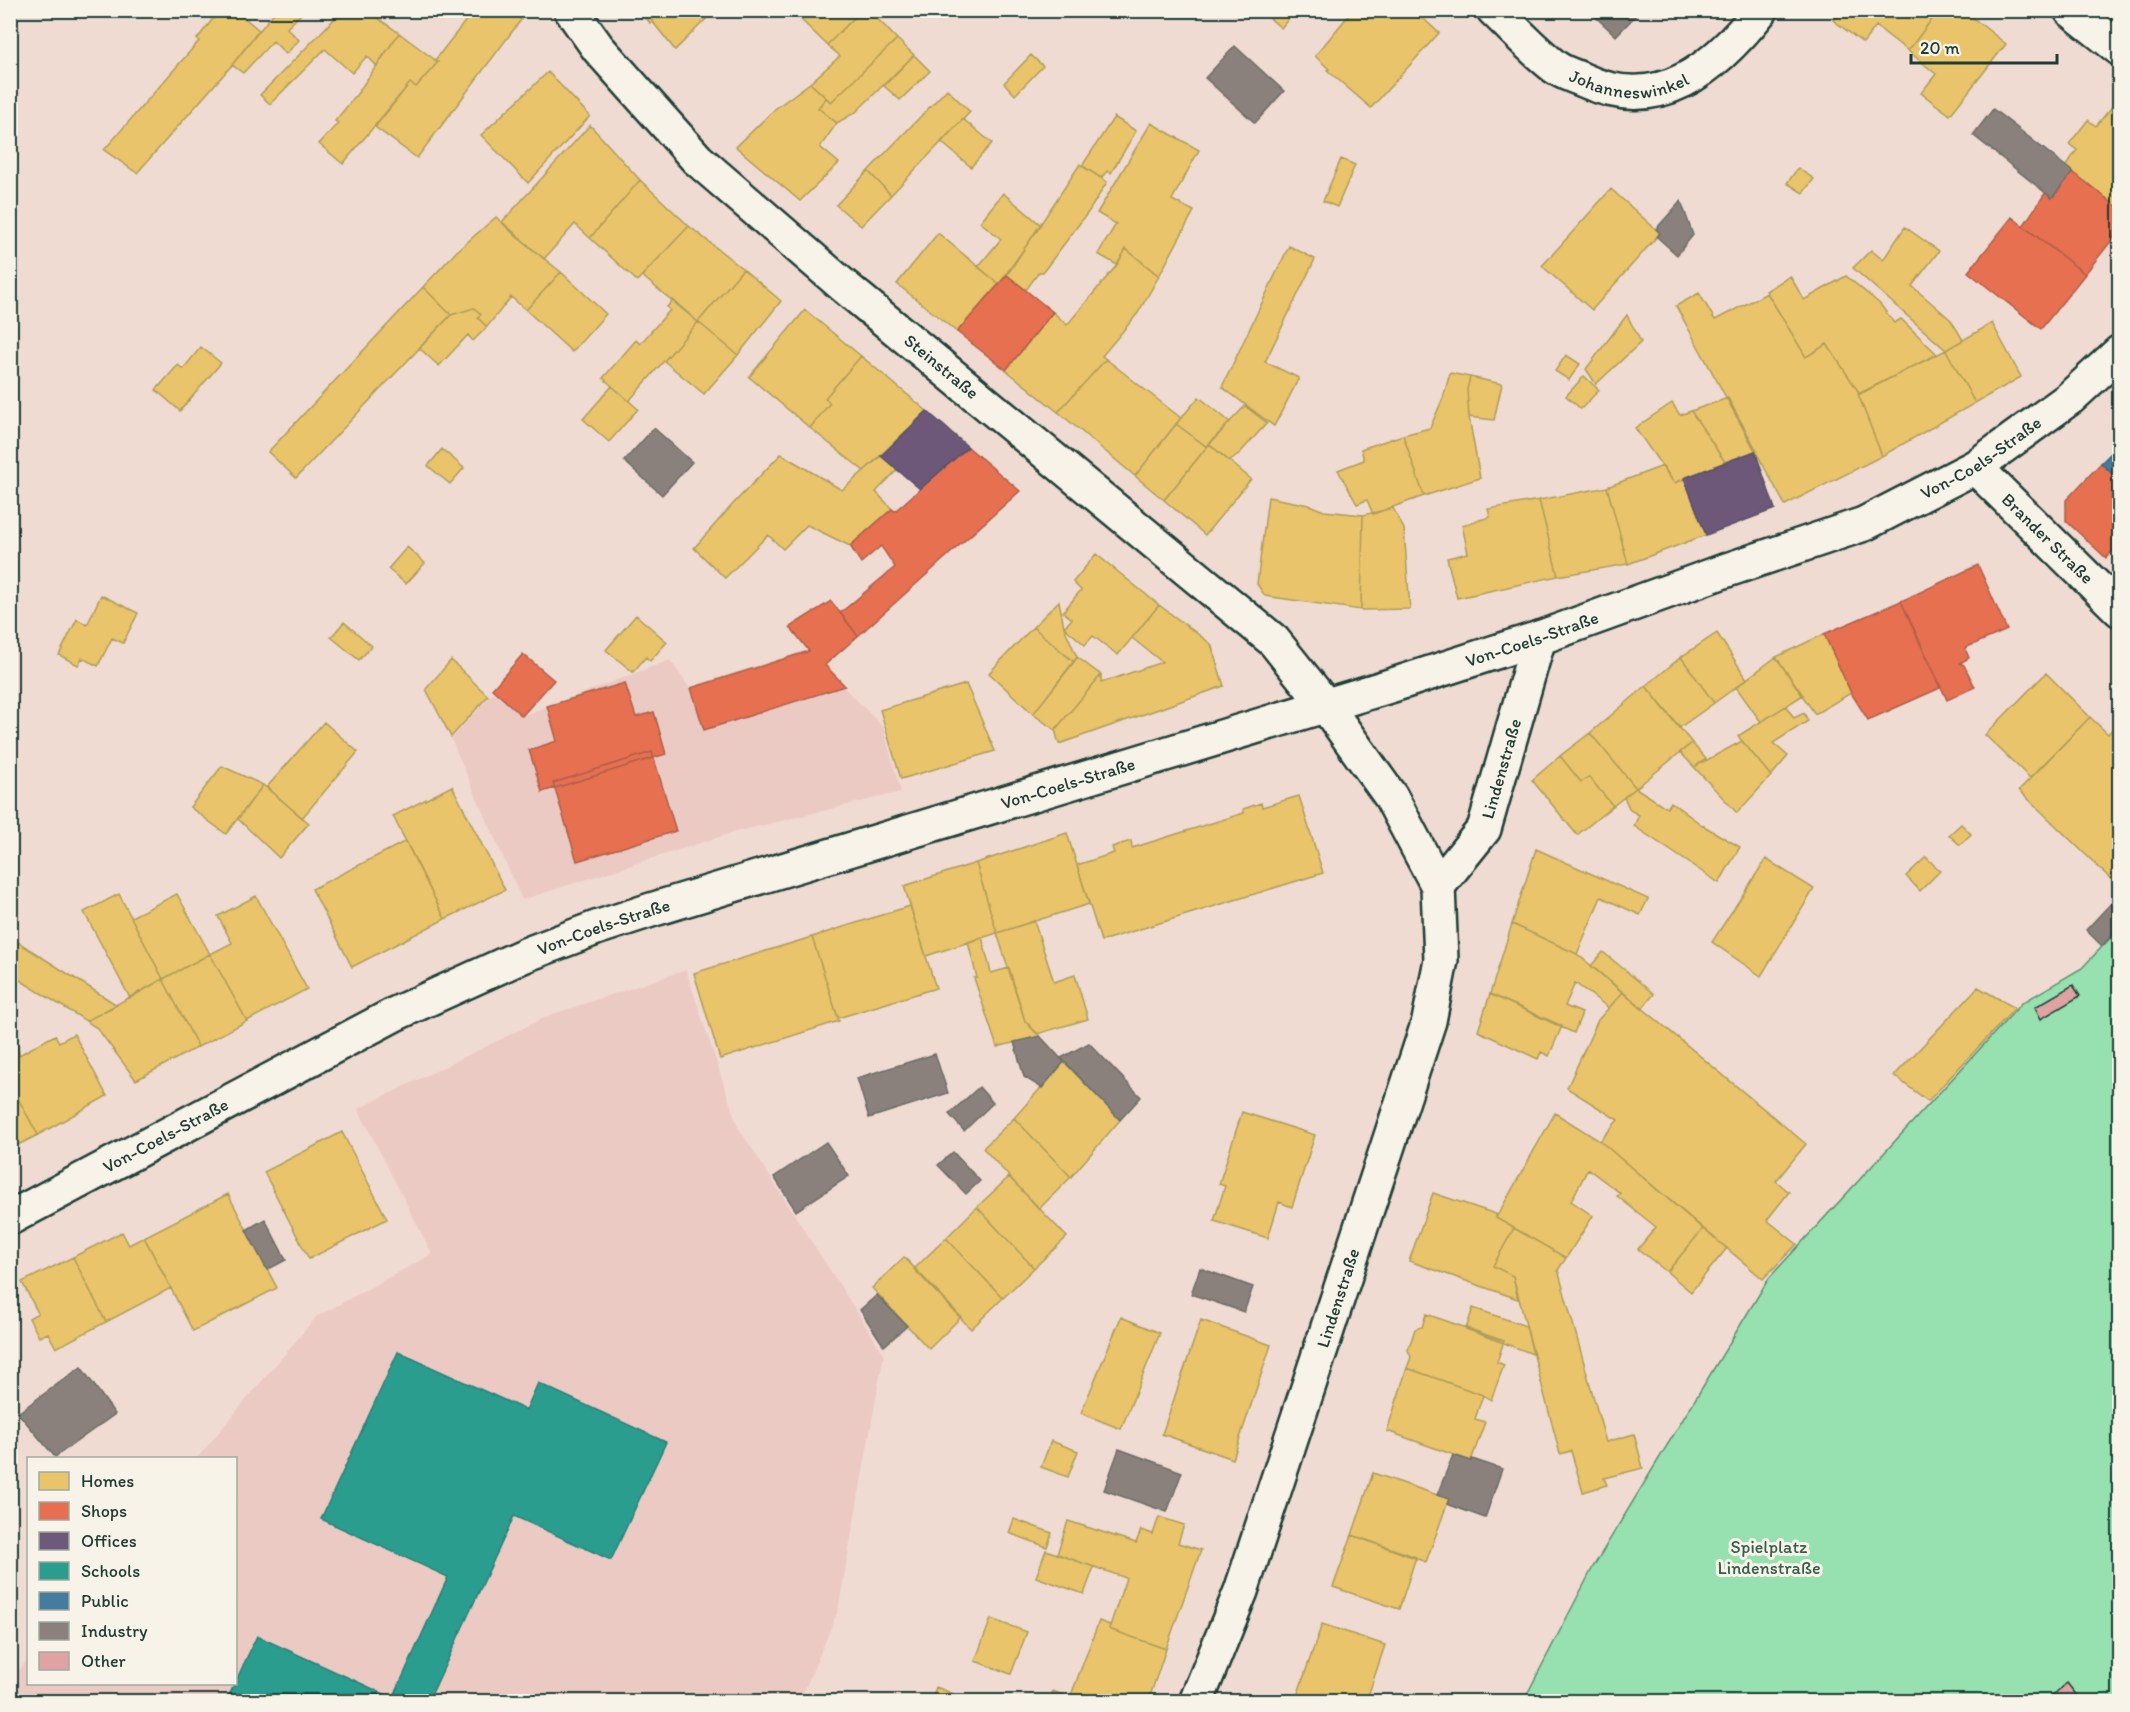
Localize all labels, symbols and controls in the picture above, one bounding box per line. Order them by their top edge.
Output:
scale bar [1911,27,2056,65]
text: 20 m [1920,37,1960,59]
street label: Johanneswinkel [1566,65,1693,103]
street label: Steinstraße [900,329,983,404]
street label: Von-Coels-Straße [1917,412,2046,504]
street label: Brander Straße [1997,489,2098,589]
street label: Von-Coels-Straße [1463,606,1601,672]
street label: Lindenstraße [1477,716,1526,821]
street label: Von-Coels-Straße [998,753,1138,814]
street label: Von-Coels-Straße [534,894,673,960]
street label: Von-Coels-Straße [99,1093,232,1178]
street label: Lindenstraße [1312,1246,1364,1350]
legend [27,1457,237,1685]
text: Homes [81,1470,134,1492]
text: Shops [81,1500,127,1522]
text: Offices [81,1530,137,1552]
park label: Spielplatz Lindenstraße [1717,1536,1821,1579]
text: Schools [81,1560,140,1582]
text: Public [81,1590,129,1612]
text: Industry [81,1620,148,1642]
text: Other [81,1650,127,1672]

